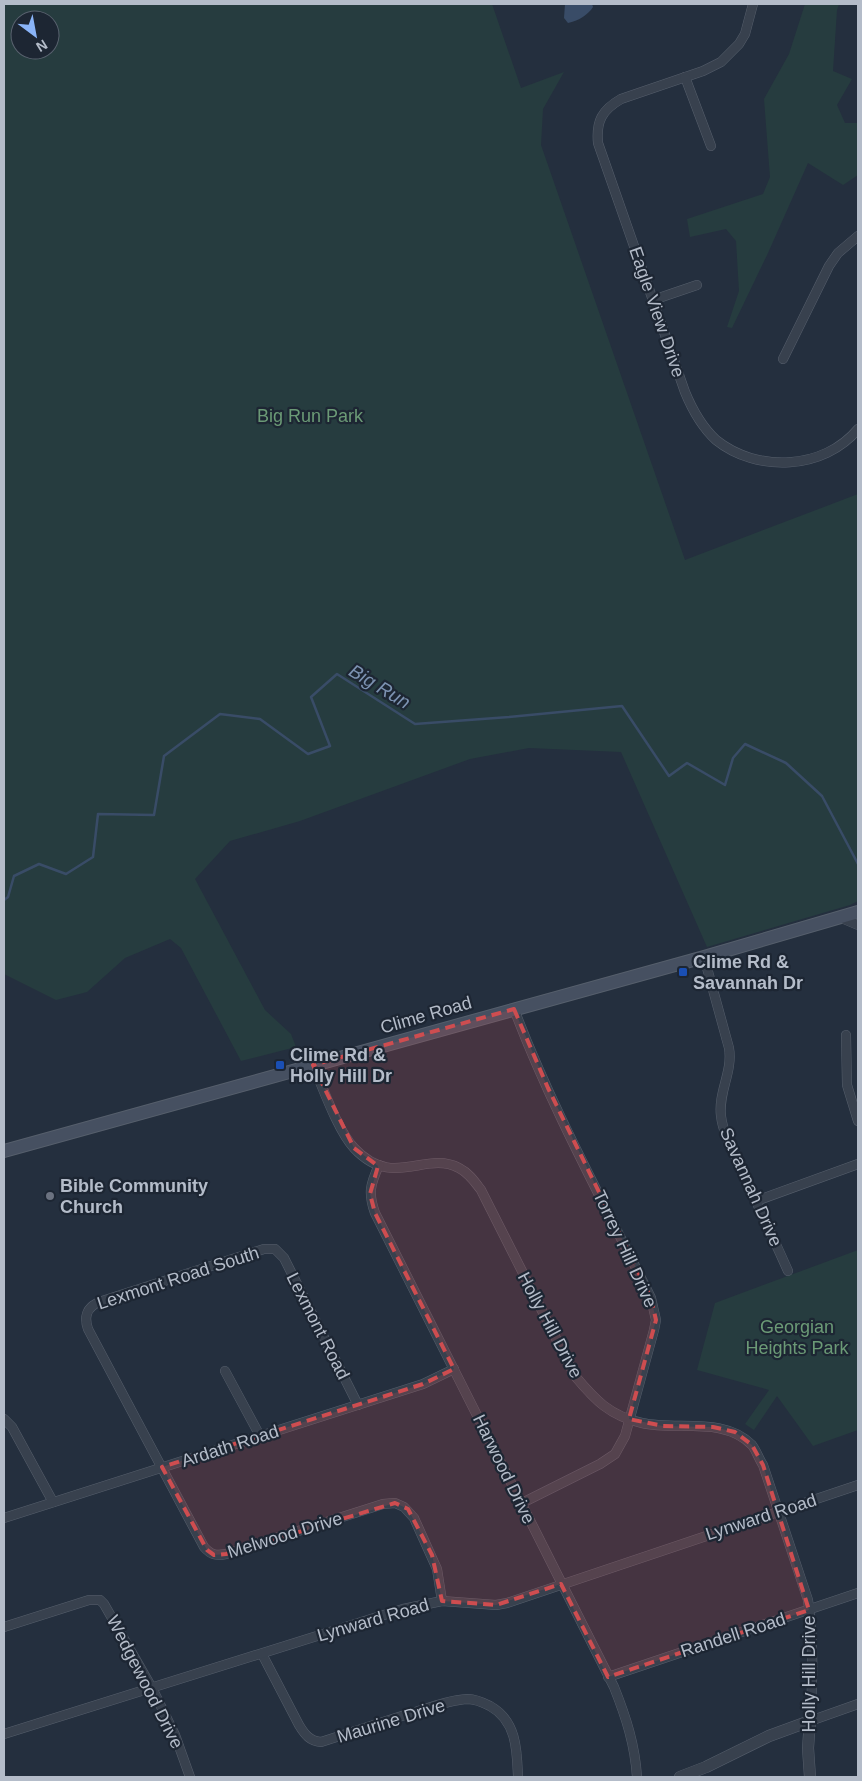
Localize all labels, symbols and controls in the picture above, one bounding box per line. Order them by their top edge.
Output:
north arrow [10,10,60,60]
text: N [33,37,50,55]
street label: Eagle View Drive [625,244,689,380]
park label: Big Run Park [257,406,364,426]
water label: Big Run [345,660,414,713]
place label: Clime Rd & Savannah Dr [693,952,803,993]
marker: Clime Rd & Savannah Dr [677,966,689,978]
street label: Clime Road [378,992,474,1038]
place label: Clime Rd & Holly Hill Dr [290,1045,392,1086]
marker: Clime Rd & Holly Hill Dr [274,1059,286,1071]
street label: Savannah Drive [716,1124,786,1250]
place label: Bible Community Church [60,1176,208,1217]
street label: Torrey Hill Drive [589,1187,661,1311]
marker: Bible Community Church [44,1190,56,1202]
street label: Lexmont Road South [94,1242,262,1314]
street label: Lexmont Road [283,1269,353,1383]
street label: Holly Hill Drive [514,1269,586,1381]
park label: Georgian Heights Park [745,1317,850,1358]
street label: Harwood Drive [469,1411,539,1527]
street label: Ardath Road [179,1421,281,1471]
street label: Lynward Road [703,1490,819,1544]
street label: Melwood Drive [225,1508,345,1562]
street label: Lynward Road [315,1594,431,1646]
street label: Randell Road [678,1609,788,1661]
street label: Wedgewood Drive [103,1612,187,1752]
street label: Holly Hill Drive [799,1615,819,1733]
street label: Maurine Drive [335,1695,447,1747]

